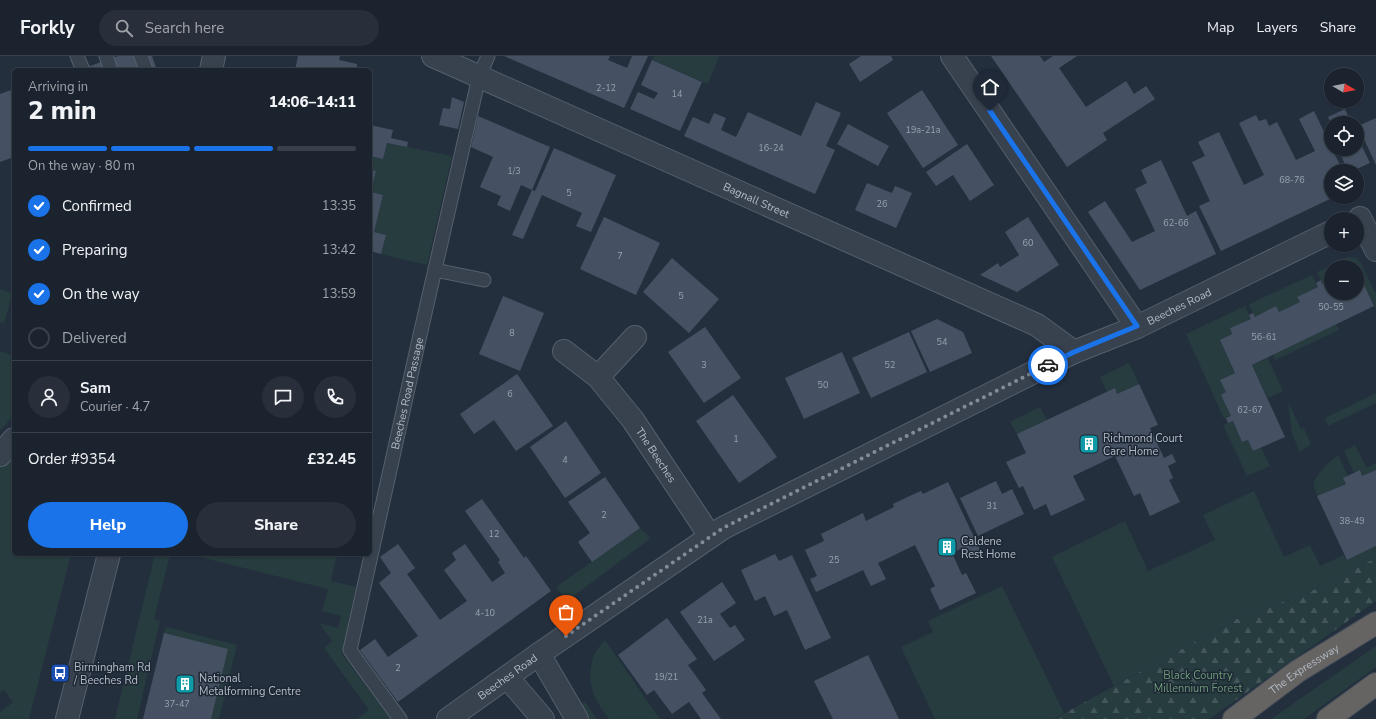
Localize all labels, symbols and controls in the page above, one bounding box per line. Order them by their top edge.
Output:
search box [99,10,379,46]
text: Forkly [20,15,75,41]
icon: search [113,17,135,39]
text: Search here [145,18,224,38]
text: Map [1207,18,1234,37]
text: Layers [1256,18,1298,37]
text: Share [1320,18,1356,37]
north arrow [1324,68,1364,108]
map controls [1324,68,1364,300]
pin [973,70,1007,111]
icon: home [979,76,1001,98]
text: Arriving in [28,78,88,96]
house number: 2-12 [596,82,616,94]
house number: 14 [672,88,683,100]
text: 14:06–14:11 [269,92,356,112]
text: 2 min [28,93,96,128]
button: locate [1324,116,1364,156]
house number: 19a-21a [906,124,941,136]
house number: 16-24 [758,142,784,154]
text: On the way · 80 m [28,157,135,175]
button: layers [1324,164,1364,204]
house number: 1/3 [507,165,521,177]
house number: 68-76 [1279,174,1305,186]
street label: Bagnall Street [721,179,792,221]
house number: 5 [566,187,572,199]
icon: check [28,195,50,217]
text: Confirmed [62,196,132,216]
text: 13:35 [322,197,356,215]
house number: 26 [877,198,887,210]
button: + [1324,212,1364,252]
house number: 62-66 [1163,217,1189,229]
house number: 60 [1023,237,1033,249]
icon: check [28,239,50,261]
text: Preparing [62,240,127,260]
text: 13:42 [322,241,356,259]
house number: 7 [617,250,623,262]
button: − [1324,260,1364,300]
icon: check [28,283,50,305]
text: On the way [62,284,140,304]
street label: Beeches Road [1144,284,1214,329]
text: 13:59 [322,285,356,303]
house number: 5 [678,290,684,302]
house number: 50-55 [1318,301,1344,313]
house number: 8 [509,327,515,339]
text: Delivered [62,328,127,348]
house number: 56-61 [1251,331,1277,343]
street label: Beeches Road Passage [387,336,427,451]
house number: 54 [937,336,948,348]
courier [1028,345,1068,385]
icon: car [1037,354,1059,376]
house number: 3 [701,359,707,371]
house number: 52 [885,359,895,371]
button: person [28,376,70,418]
button: chat [262,376,304,418]
button: phone [314,376,356,418]
text: Sam [80,378,111,398]
house number: 50 [818,379,828,391]
house number: 6 [507,388,513,400]
text: Courier · 4.7 [80,398,150,416]
house number: 62-67 [1237,404,1263,416]
street label: The Beeches [632,424,680,485]
place label: Richmond Court Care Home [1103,431,1183,459]
house number: 1 [733,433,739,445]
building icon: Richmond Court Care Home [1078,433,1100,455]
text: Order #9354 [28,449,116,469]
text: £32.45 [307,449,356,469]
house number: 4 [562,454,568,466]
house number: 31 [987,500,997,512]
button: Help [28,502,188,548]
button: Share [196,502,356,548]
house number: 2 [601,509,607,521]
house number: 38-49 [1339,515,1365,527]
house number: 12 [489,528,499,540]
place label: Caldene Rest Home [961,534,1016,562]
building icon: Caldene Rest Home [936,536,958,558]
house number: 25 [829,554,839,566]
pin [549,595,583,636]
icon: bag [555,601,577,623]
house number: 4-10 [475,607,495,619]
house number: 21a [697,614,713,626]
street label: The Expressway [1266,640,1342,698]
street label: Beeches Road [475,650,540,703]
place label: Birmingham Rd / Beeches Rd [73,660,151,688]
bus stop icon: Birmingham Rd / Beeches Rd [49,662,71,684]
house number: 2 [395,662,401,674]
park label: Black Country Millennium Forest [1154,668,1242,696]
place label: National Metalforming Centre [199,671,301,699]
house number: 19/21 [654,671,678,683]
building icon: National Metalforming Centre [174,673,196,695]
house number: 37-47 [164,698,190,710]

